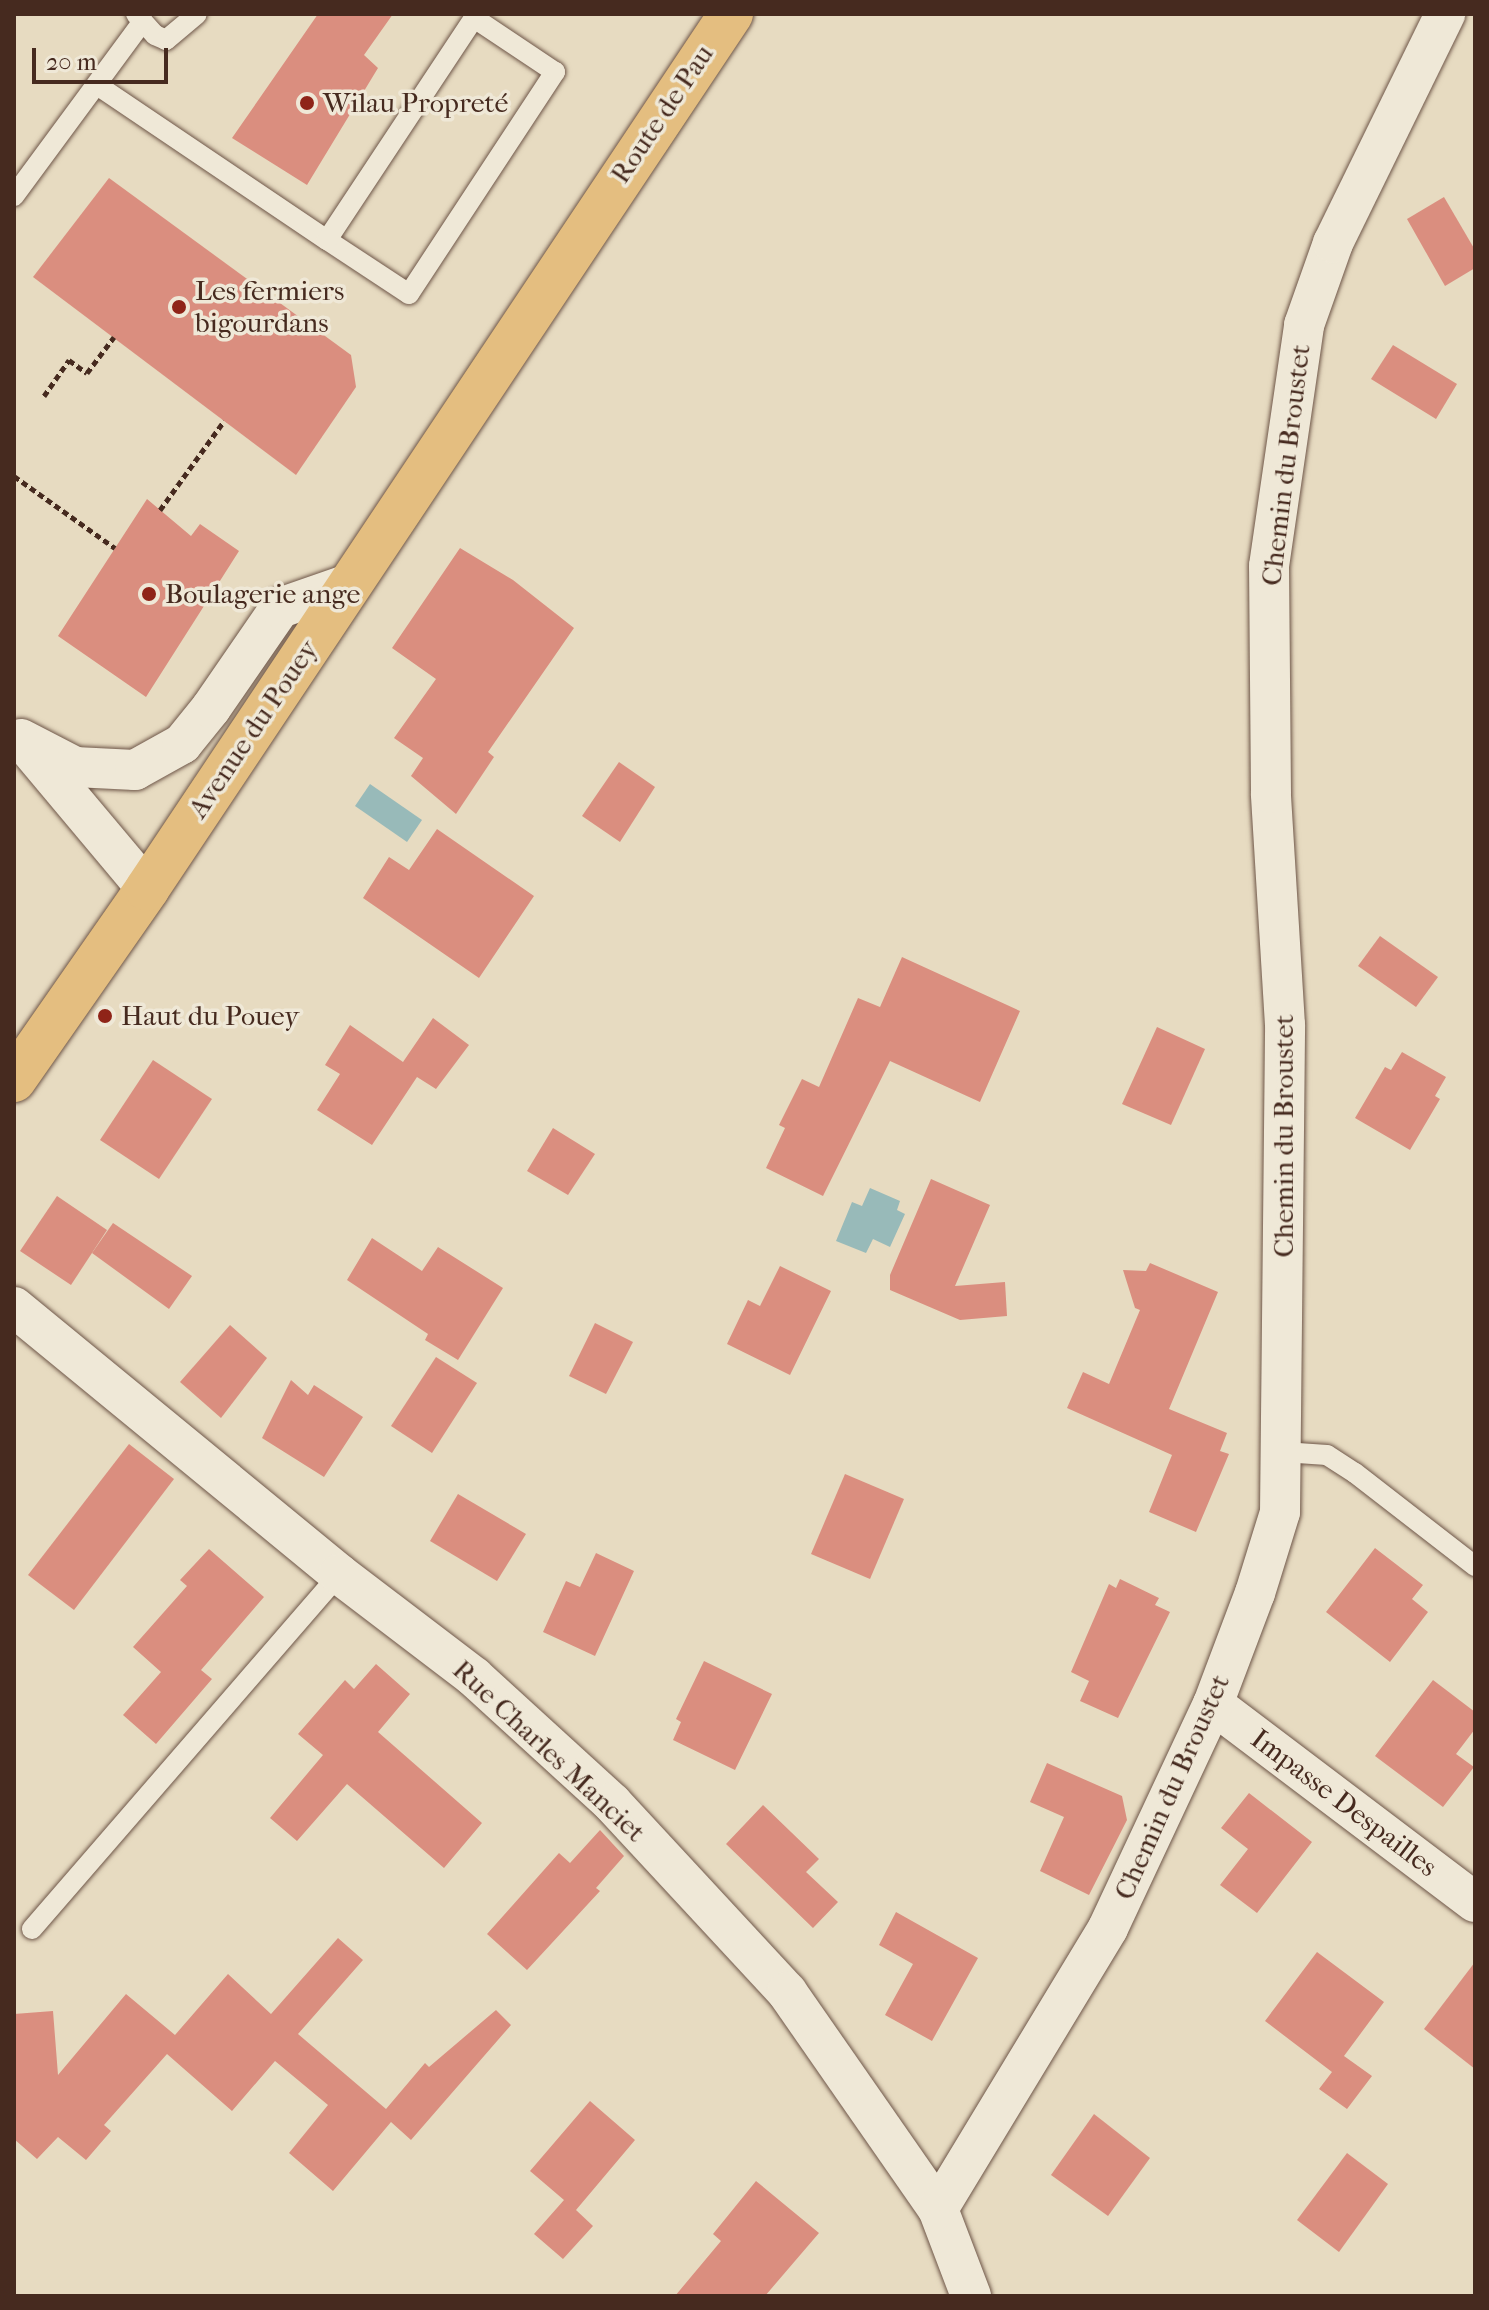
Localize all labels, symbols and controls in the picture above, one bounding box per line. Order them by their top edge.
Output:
scale bar [36,32,172,82]
street label: Route de Pau [603,38,721,190]
text: 20 m [46,48,97,76]
place label: Wilau Propreté [323,86,508,120]
marker: Wilau Propreté [298,94,316,112]
place label: Les fermiers bigourdans [195,274,344,340]
marker: Les fermiers bigourdans [170,298,188,316]
street label: Chemin du Broustet [1255,342,1317,588]
place label: Boulagerie ange [165,577,360,611]
marker: Boulagerie ange [140,585,158,603]
street label: Avenue du Pouey [181,634,325,824]
place label: Haut du Pouey [121,999,299,1033]
marker: Haut du Pouey [96,1007,114,1025]
street label: Chemin du Broustet [1267,1014,1301,1258]
street label: Rue Charles Manciet [446,1653,652,1849]
street label: Chemin du Broustet [1107,1669,1237,1905]
street label: Impasse Despailles [1244,1722,1444,1884]

